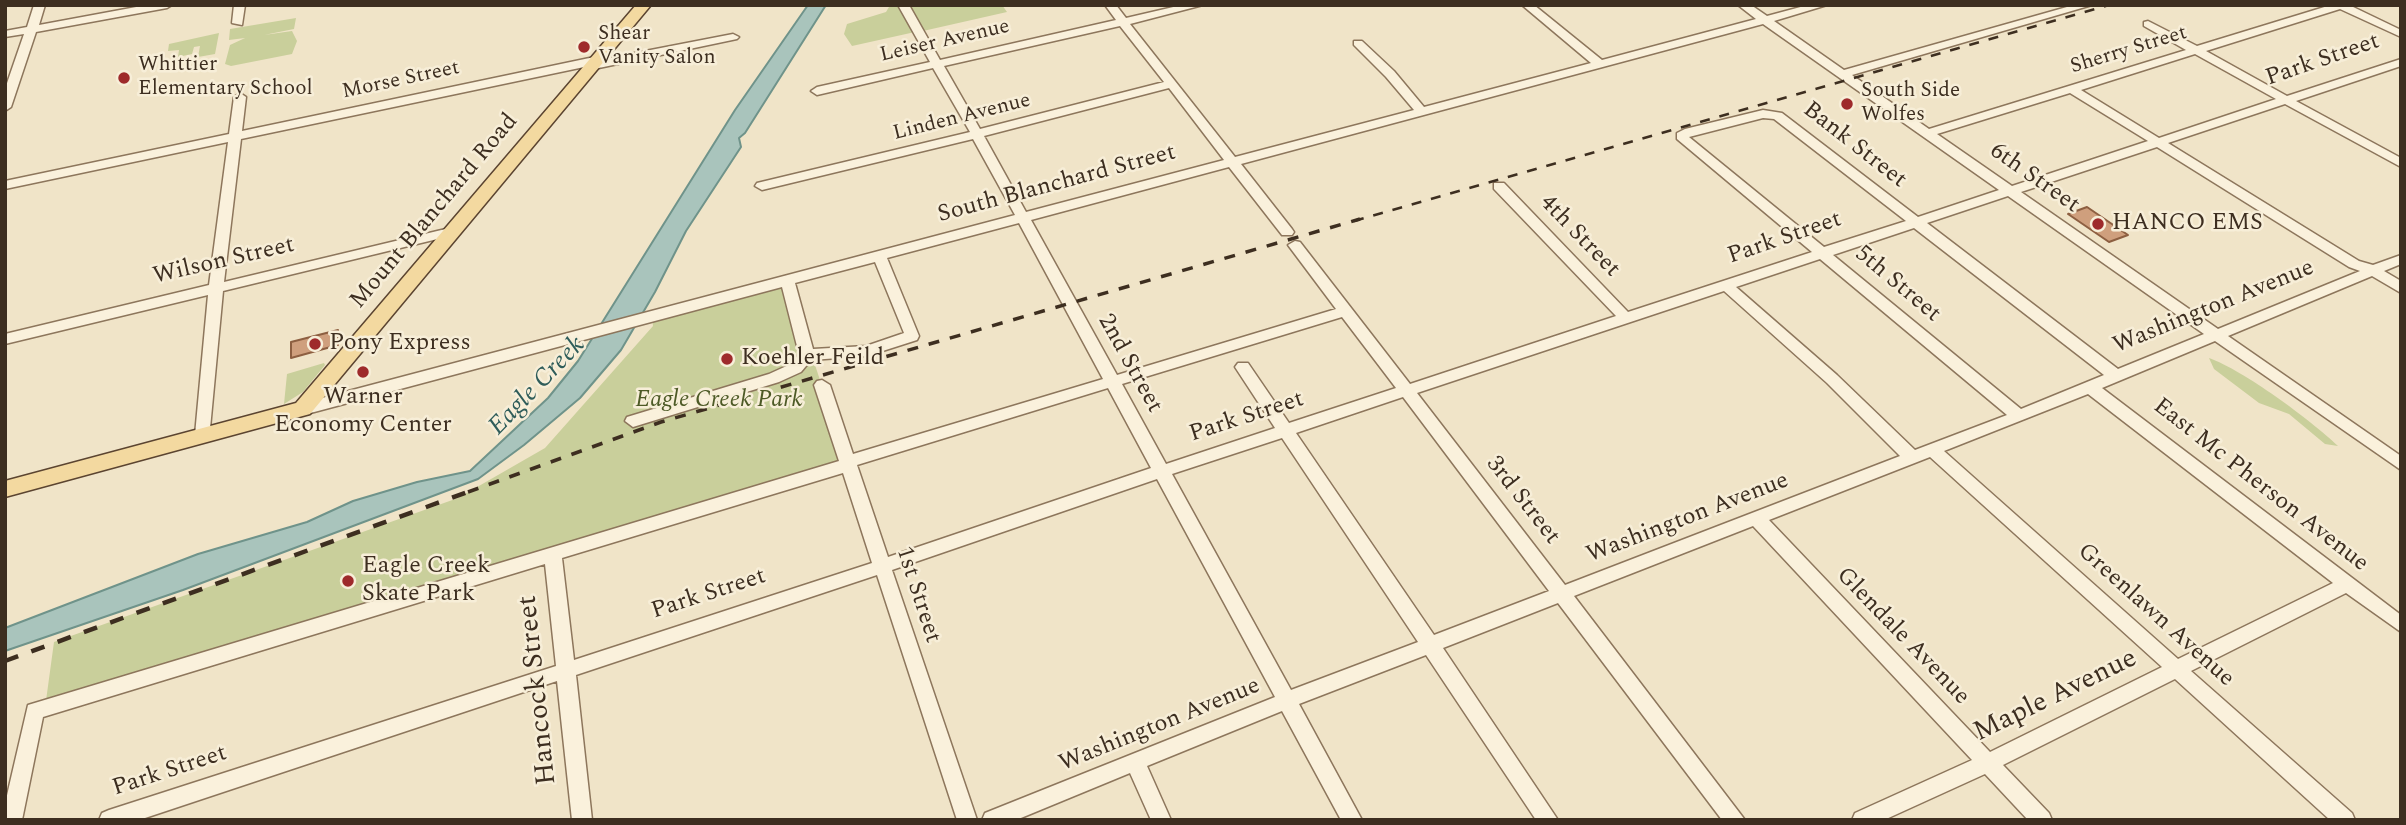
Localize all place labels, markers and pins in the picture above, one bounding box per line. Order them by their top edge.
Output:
place label: Shear Vanity Salon [598,22,716,72]
marker: Shear Vanity Salon [576,39,592,55]
place label: Whittier Elementary School [138,53,313,103]
marker: Whittier Elementary School [116,70,132,86]
place label: South Side Wolfes [1861,79,1960,129]
marker: South Side Wolfes [1839,96,1855,112]
place label: HANCO EMS [2112,210,2263,238]
marker: HANCO EMS [2090,216,2106,232]
place label: Pony Express [329,330,471,358]
marker: Pony Express [307,336,323,352]
place label: Koehler Feild [741,345,884,373]
marker: Koehler Feild [719,351,735,367]
marker: Warner Economy Center [355,364,371,380]
place label: Warner Economy Center [274,384,452,440]
place label: Eagle Creek Skate Park [362,553,490,609]
marker: Eagle Creek Skate Park [340,573,356,589]

